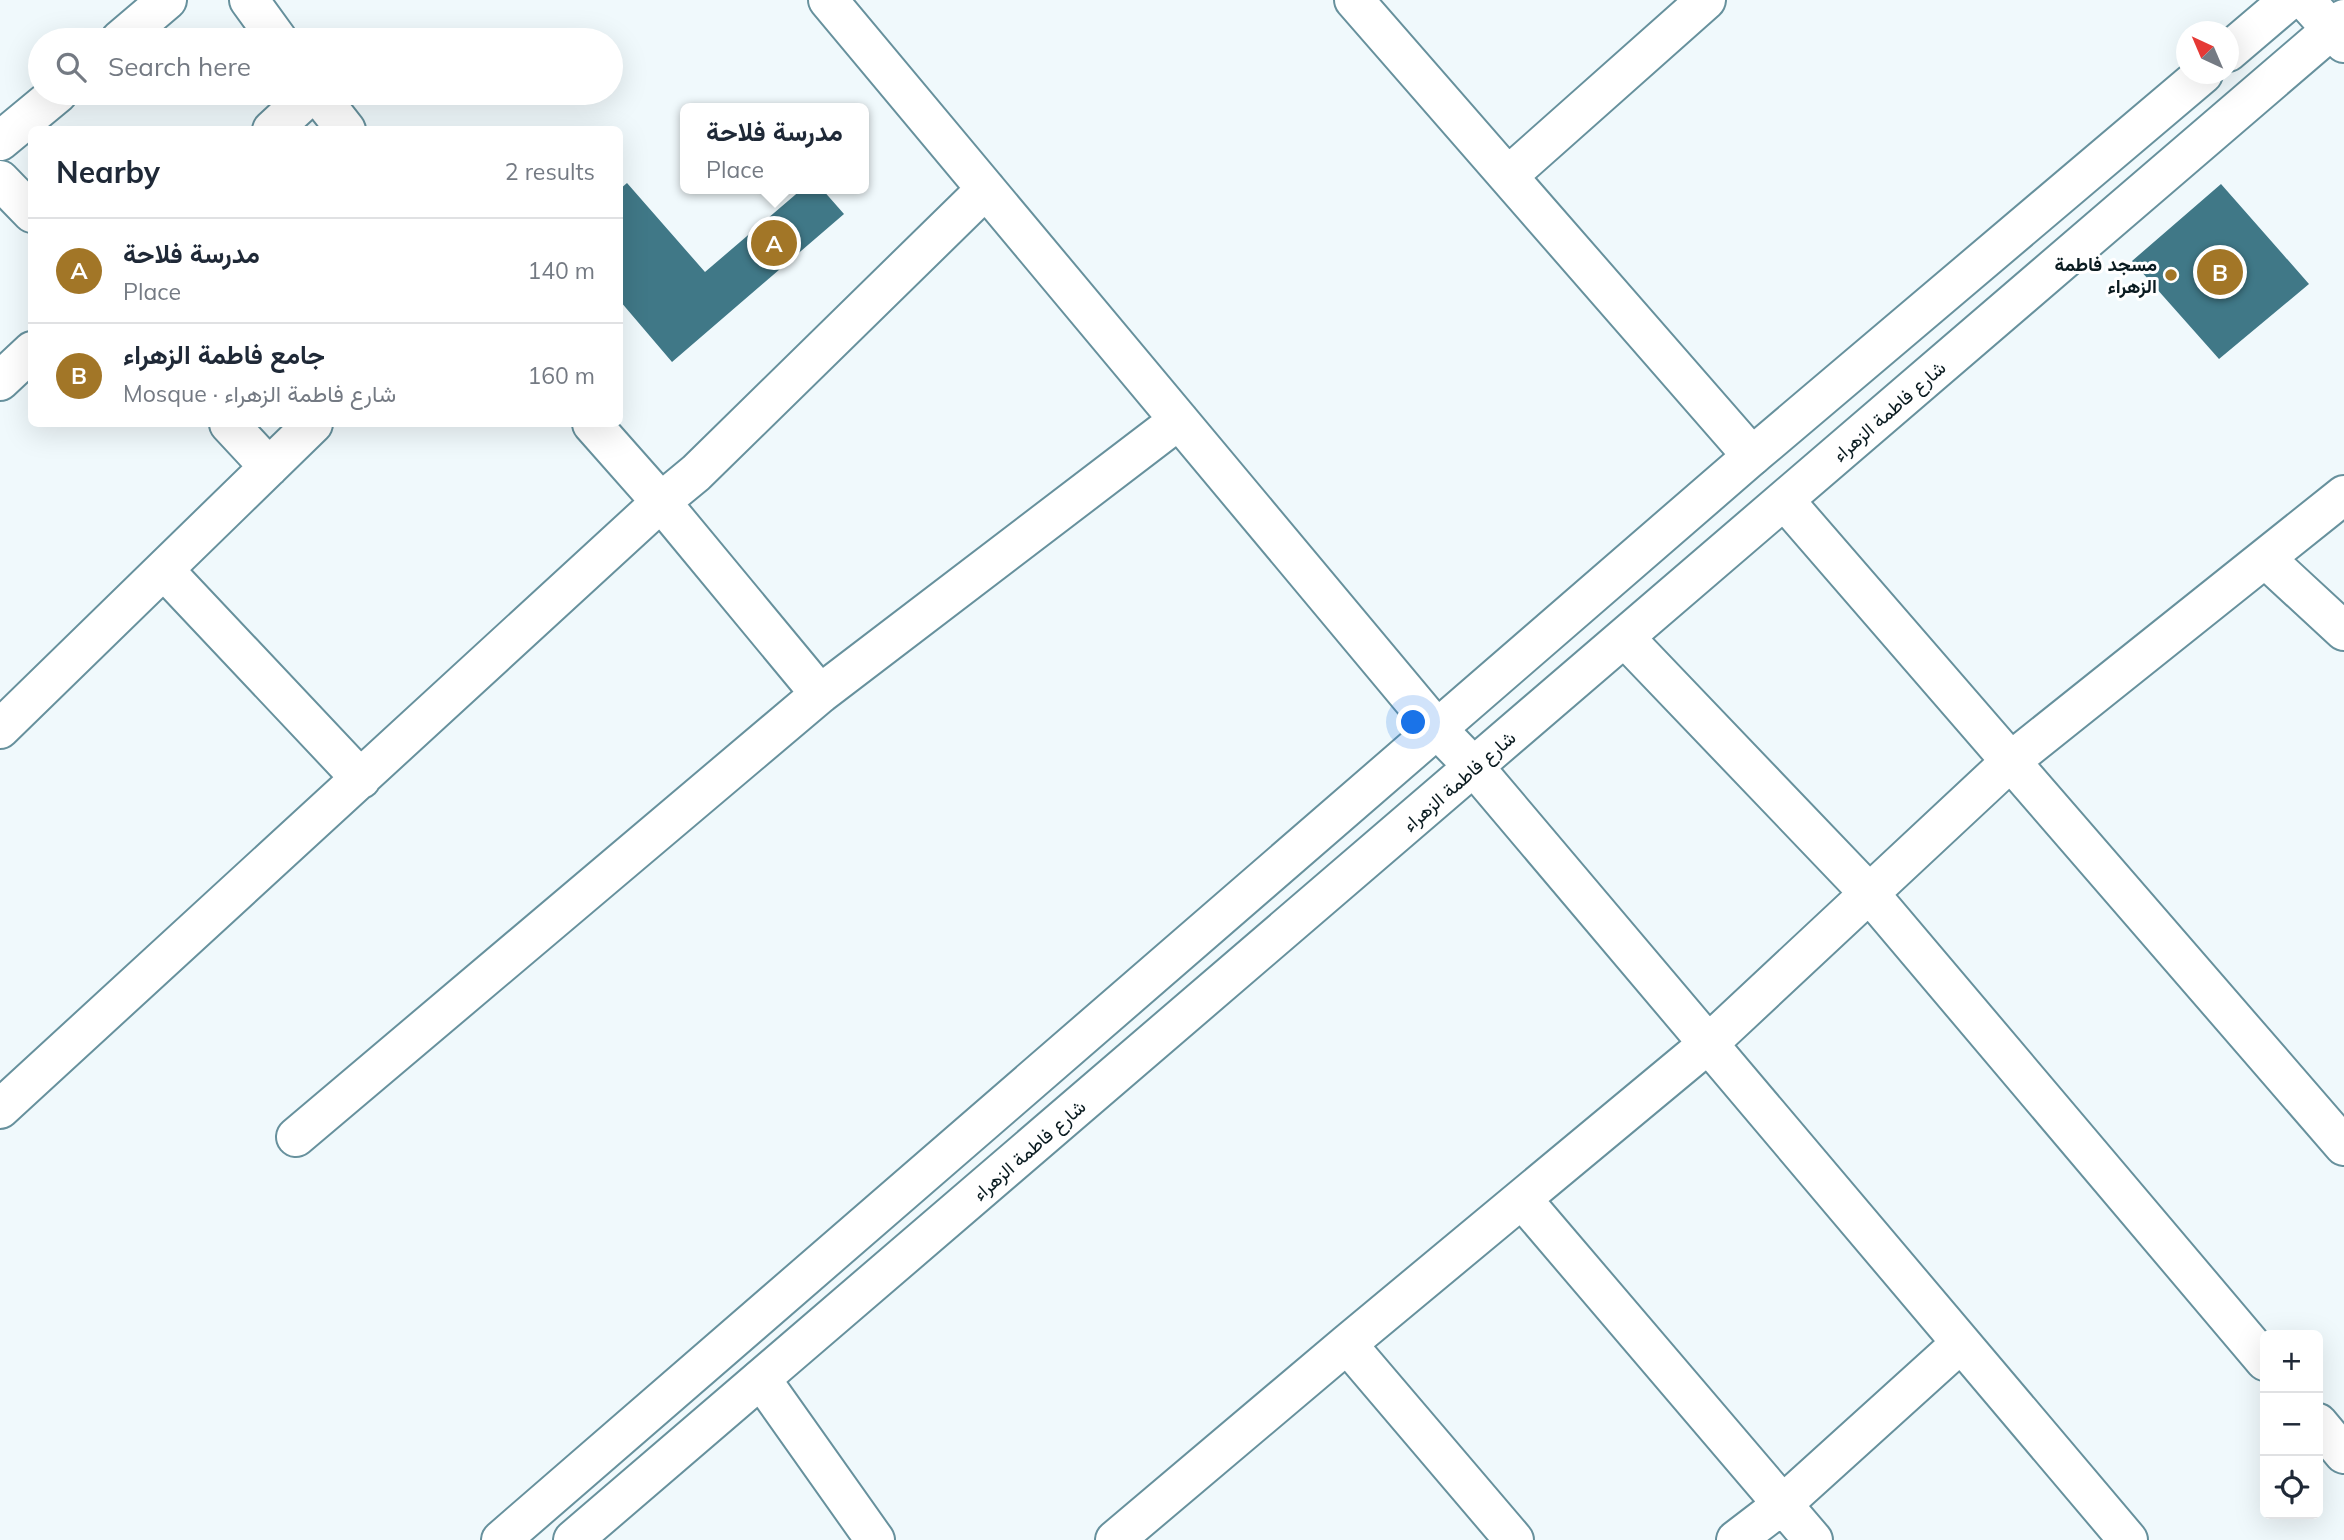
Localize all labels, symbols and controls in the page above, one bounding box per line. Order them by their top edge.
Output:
north arrow [2176,21,2239,84]
search box [28,28,623,105]
icon: search [52,48,90,86]
text: Search here [108,50,251,83]
popup [680,103,869,194]
text: مدرسة فلاحة [706,115,843,148]
text: Nearby [56,153,160,191]
text: Place [706,155,764,184]
text: 2 results [505,157,595,186]
pin: A [751,217,797,269]
text: مدرسة فلاحة [123,237,260,270]
pin: B [2197,246,2243,298]
place label: مسجد فاطمة الزهراء [2055,252,2157,299]
text: A [70,256,88,285]
text: 140 m [527,256,595,285]
marker: مسجد فاطمة الزهراء [2163,267,2179,283]
text: Place [123,277,181,306]
text: جامع فاطمة الزهراء [123,338,325,371]
street label: شارع فاطمة الزهراء [1828,355,1951,467]
text: B [71,361,87,390]
text: 160 m [527,361,595,390]
text: Mosque · شارع فاطمة الزهراء [123,379,396,408]
your location [1396,705,1430,739]
street label: شارع فاطمة الزهراء [1398,725,1521,837]
street label: شارع فاطمة الزهراء [968,1094,1091,1206]
map controls [2260,1330,2323,1519]
button: + [2260,1330,2323,1393]
button: − [2260,1393,2323,1456]
button: locate [2260,1456,2323,1519]

